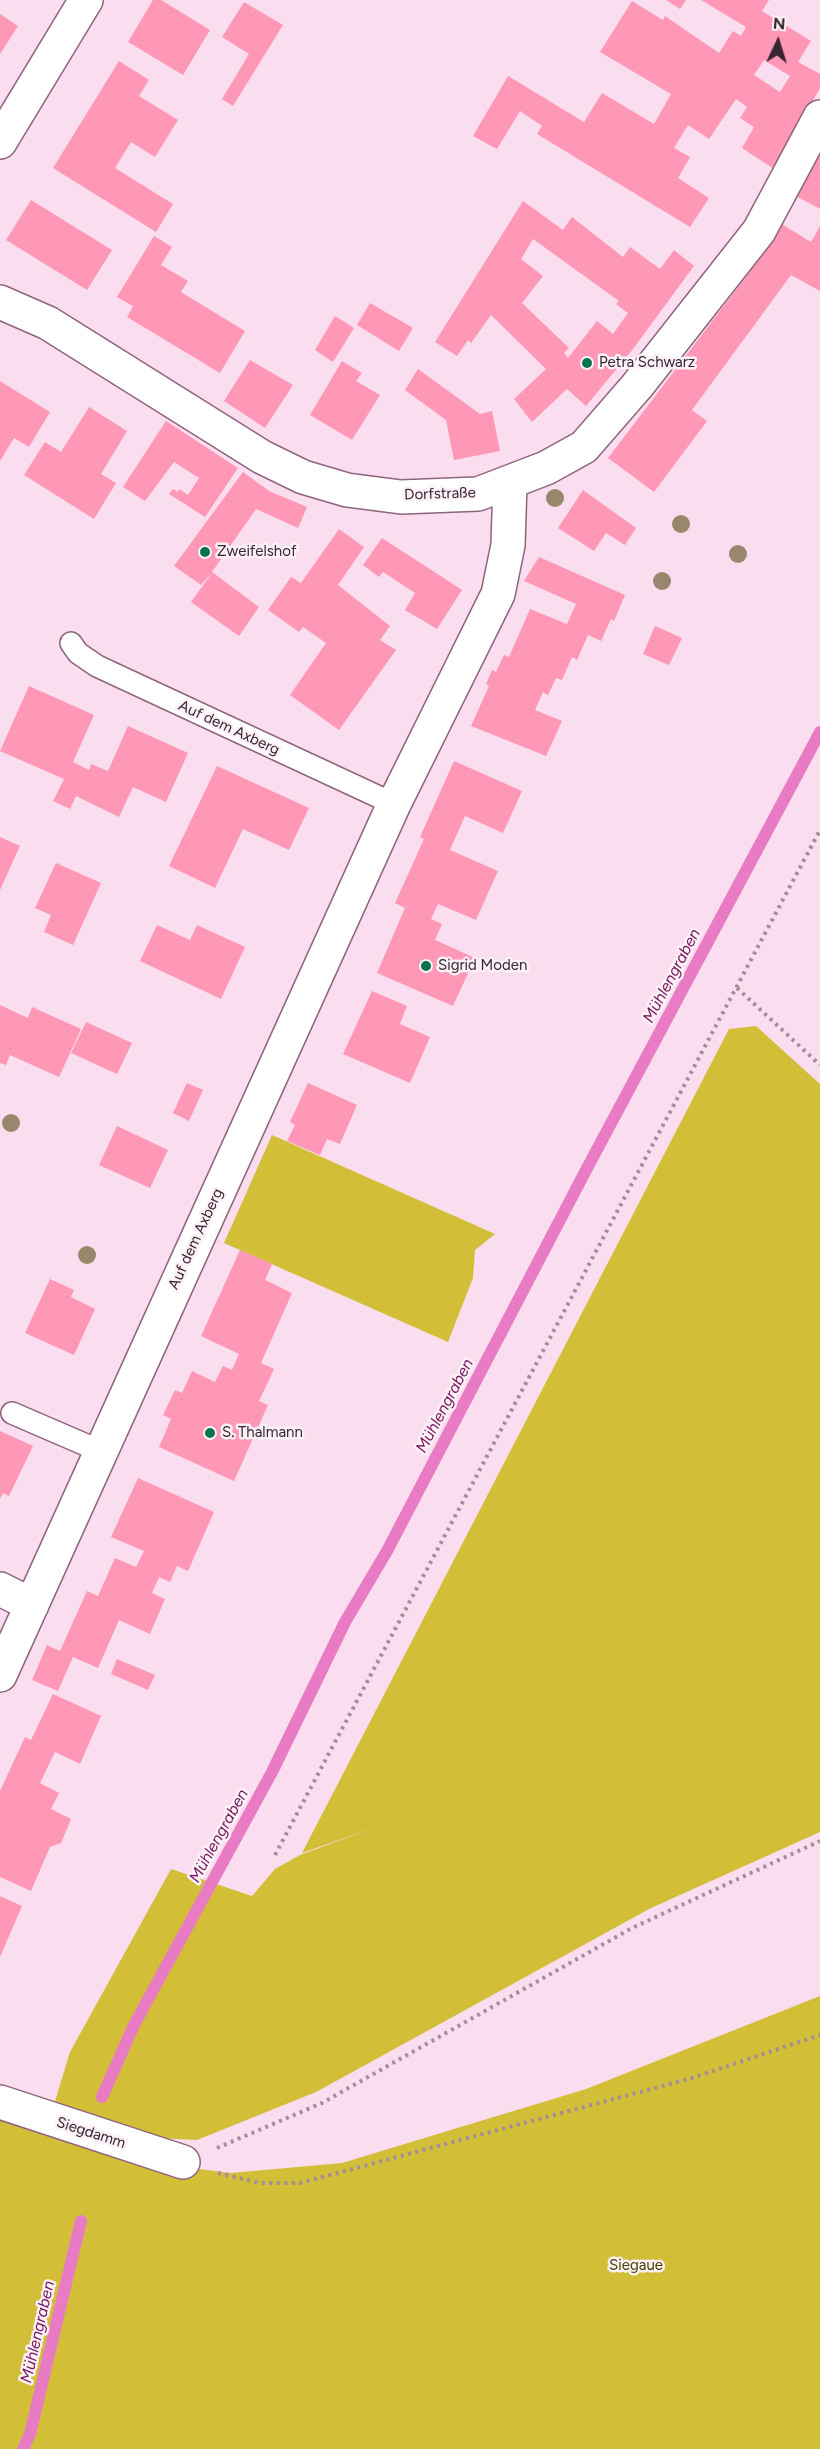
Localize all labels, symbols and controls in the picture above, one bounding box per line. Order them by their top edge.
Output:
north arrow [748,12,808,72]
text: N [772,14,786,33]
place label: Petra Schwarz [599,354,695,372]
marker: Petra Schwarz [580,356,594,370]
street label: Dorfstraße [404,484,476,504]
place label: Zweifelshof [217,543,296,561]
marker: Zweifelshof [198,545,212,559]
street label: Auf dem Axberg [176,697,282,759]
water label: Mühlengraben [639,926,705,1026]
place label: Sigrid Moden [438,957,527,975]
marker: Sigrid Moden [419,959,433,973]
street label: Auf dem Axberg [165,1186,227,1292]
water label: Mühlengraben [412,1356,478,1456]
place label: S. Thalmann [222,1424,303,1442]
marker: S. Thalmann [203,1426,217,1440]
water label: Mühlengraben [185,1786,253,1886]
street label: Siegdamm [54,2113,128,2153]
park label: Siegaue [609,2257,663,2275]
water label: Mühlengraben [17,2279,59,2385]

